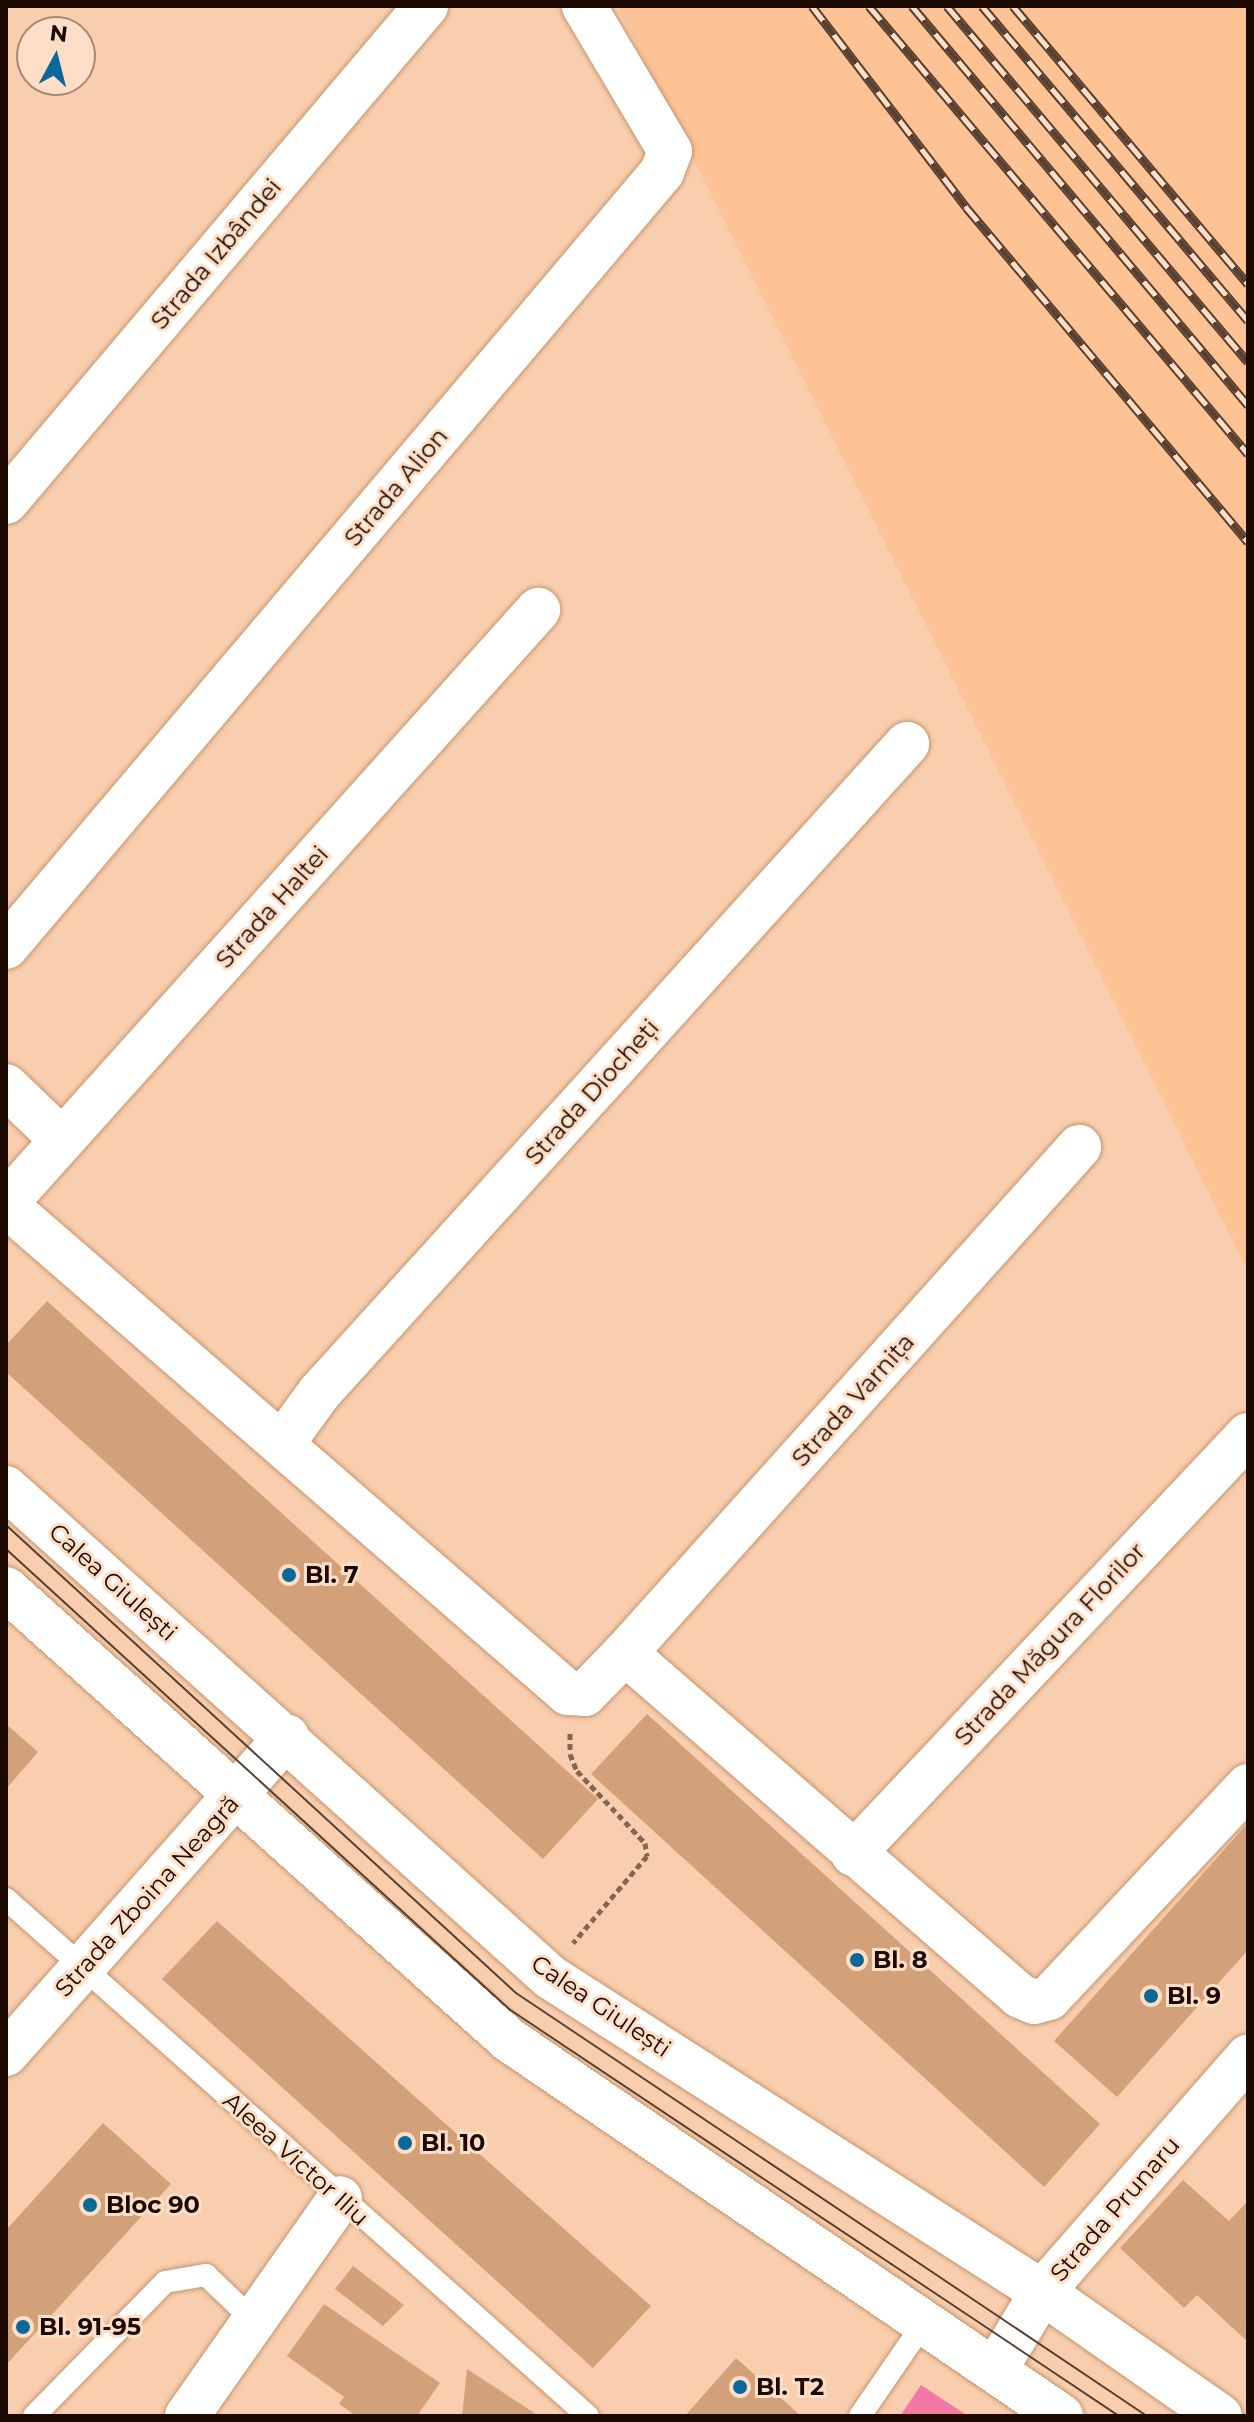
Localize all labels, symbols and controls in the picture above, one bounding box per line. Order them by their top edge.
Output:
north arrow [16,16,96,96]
text: N [48,19,69,48]
street label: Strada Izbândei [145,173,287,335]
street label: Strada Alion [338,422,454,552]
street label: Strada Haltei [210,840,334,974]
street label: Strada Diocheți [519,1013,665,1171]
street label: Strada Varnița [786,1328,920,1472]
street label: Calea Giulești [43,1517,183,1647]
street label: Strada Măgura Florilor [949,1537,1151,1751]
place label: Bl. 7 [305,1561,359,1589]
marker: Bl. 7 [280,1566,298,1584]
street label: Strada Zboina Neagră [49,1789,245,2003]
place label: Bl. 8 [873,1946,928,1974]
street label: Calea Giulești [526,1949,676,2063]
marker: Bl. 8 [848,1951,866,1969]
place label: Bl. 9 [1167,1982,1221,2010]
marker: Bl. 9 [1142,1987,1160,2005]
street label: Aleea Victor Iliu [217,2086,375,2232]
place label: Bl. 10 [421,2129,485,2157]
street label: Strada Prunaru [1044,2131,1186,2287]
marker: Bl. 10 [396,2134,414,2152]
place label: Bloc 90 [106,2191,200,2219]
marker: Bloc 90 [81,2196,99,2214]
place label: Bl. 91-95 [39,2313,141,2341]
marker: Bl. 91-95 [14,2318,32,2336]
place label: Bl. T2 [756,2373,824,2401]
marker: Bl. T2 [731,2378,749,2396]

